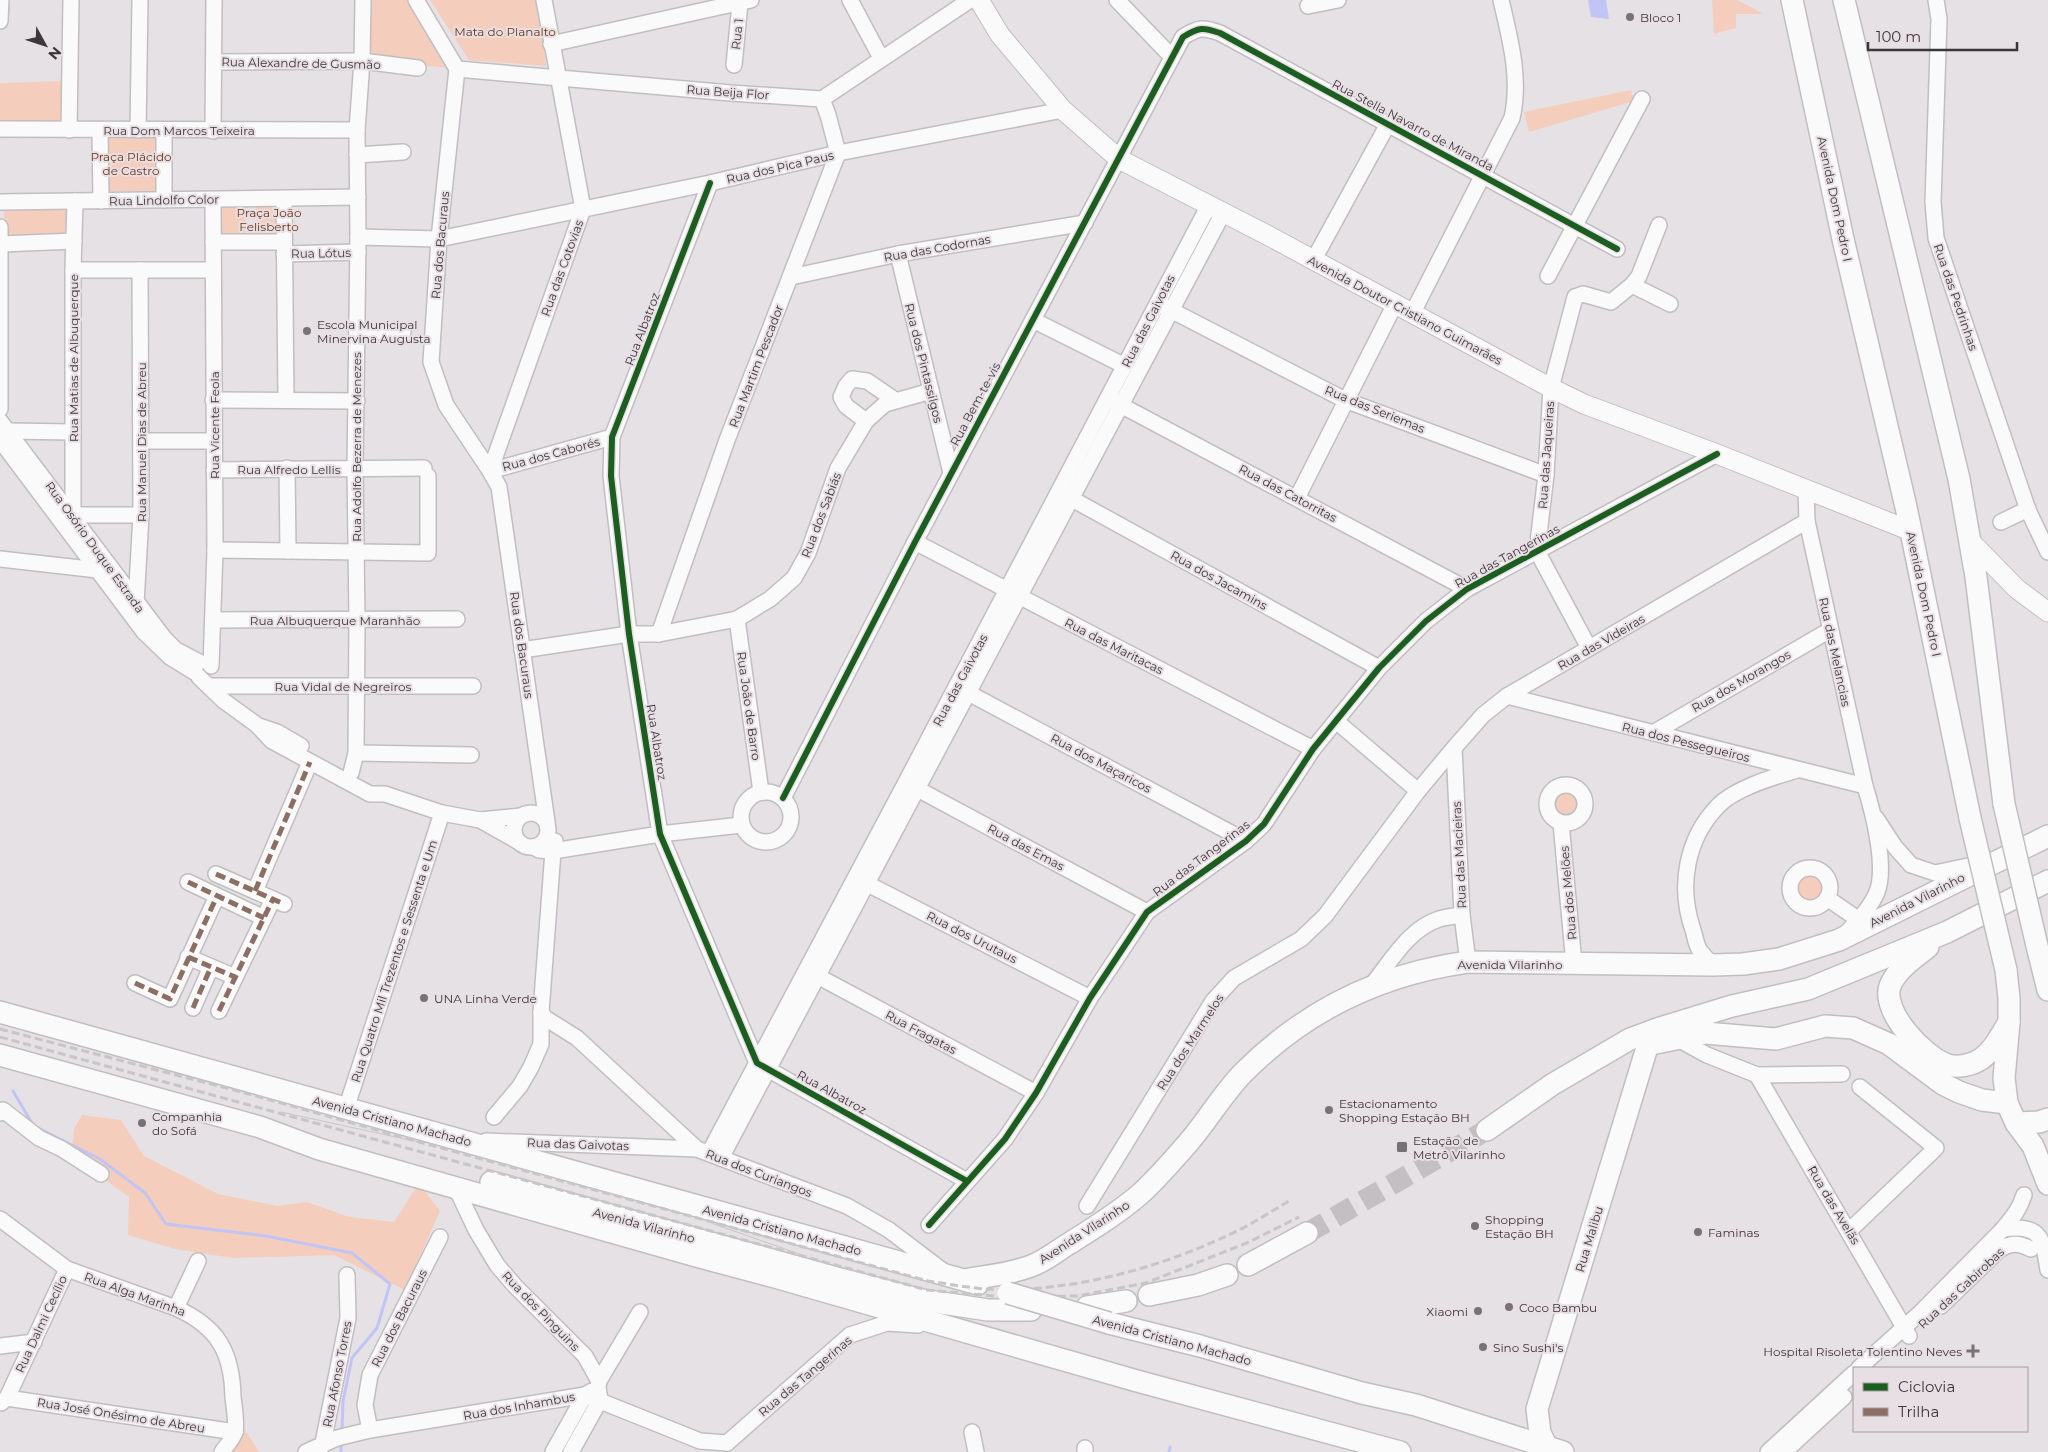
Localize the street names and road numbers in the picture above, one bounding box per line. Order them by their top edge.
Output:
street label: Rua 1 [728,18,746,50]
street label: Rua Alexandre de Gusmão [221,54,381,72]
street label: Rua Stella Navarro de Miranda [1330,76,1496,174]
street label: Rua Beija Flor [686,82,770,102]
street label: Rua Dom Marcos Teixeira [103,123,255,138]
street label: Avenida Dom Pedro I [1814,135,1856,263]
street label: Rua dos Pica Paus [725,147,835,187]
street label: Rua dos Bacuraus [428,190,452,299]
street label: Rua Lindolfo Color [109,192,219,208]
street label: Rua das Cotovias [538,218,586,318]
street label: Rua das Codornas [882,231,992,265]
street label: Rua das Pedrinhas [1931,242,1981,353]
street label: Rua Lótus [291,245,351,261]
street label: Avenida Doutor Cristiano Guimarães [1305,252,1505,368]
street label: Rua das Gaivotas [1118,272,1178,370]
street label: Rua Matias de Albuquerque [66,274,81,442]
street label: Rua Albatroz [621,290,663,368]
street label: Rua dos Pintassilgos [902,301,946,425]
street label: Rua Martim Pescador [726,302,786,430]
street label: Rua Adolfo Bezerra de Menezes [349,352,364,542]
street label: Rua Bem-te-vis [947,359,1003,448]
street label: Rua Manuel Dias de Abreu [134,362,149,522]
street label: Rua Vicente Feola [207,371,222,479]
street label: Rua das Seriemas [1323,382,1427,436]
street label: Rua das Jaqueiras [1535,400,1557,510]
street label: Rua dos Caborés [500,434,602,474]
street label: Rua das Catorritas [1236,461,1340,525]
street label: Rua Alfredo Lellis [237,462,341,477]
street label: Rua dos Sabiás [798,470,844,560]
street label: Rua Osório Duque Estrada [42,478,148,616]
street label: Rua das Tangerinas [1452,521,1562,591]
street label: Avenida Dom Pedro I [1903,530,1945,658]
street label: Rua dos Jacamins [1168,547,1270,613]
street label: Rua dos Bacuraus [507,591,537,700]
street label: Rua das Melancias [1816,596,1854,708]
street label: Rua das Videiras [1555,611,1647,673]
street label: Rua Albuquerque Maranhão [250,613,420,628]
street label: Rua das Maritacas [1062,615,1166,677]
street label: Rua das Gaivotas [929,631,991,729]
street label: Rua dos Morangos [1689,647,1793,715]
street label: Rua João de Barro [734,651,764,761]
street label: Rua Vidal de Negreiros [275,679,412,694]
street label: Rua Albatroz [644,703,670,781]
street label: Rua dos Pessegueiros [1621,719,1752,765]
street label: Rua dos Maçaricos [1048,730,1154,796]
street label: Rua das Macieiras [1449,801,1469,909]
street label: Rua das Tangerinas [1150,817,1252,899]
street label: Rua das Emas [985,820,1067,874]
street label: Rua Quatro Mil Trezentos e Sessenta e Um [348,838,440,1084]
street label: Rua dos Melões [1556,845,1580,941]
street label: Avenida Vilarinho [1867,869,1967,931]
street label: Rua dos Urutaus [924,908,1020,966]
street label: Avenida Vilarinho [1458,957,1562,972]
street label: Rua dos Marmelos [1153,991,1227,1093]
street label: Rua Fragatas [883,1007,959,1057]
street label: Rua Albatroz [795,1067,869,1117]
street label: Avenida Cristiano Machado [311,1093,473,1149]
street label: Rua das Gaivotas [527,1135,629,1153]
street label: Rua dos Curiangos [704,1146,814,1200]
street label: Rua das Avelãs [1805,1163,1863,1247]
street label: Avenida Vilarinho [1036,1197,1132,1267]
street label: Avenida Cristiano Machado [701,1202,863,1258]
street label: Avenida Vilarinho [591,1204,697,1246]
street label: Rua Malibu [1572,1204,1606,1274]
street label: Rua das Gabirobas [1915,1244,2007,1332]
street label: Rua dos Bacuraus [368,1266,430,1369]
street label: Rua dos Pinguins [499,1268,583,1354]
street label: Rua Alga Marinha [82,1269,188,1319]
street label: Rua Dalmi Cecílio [12,1273,70,1375]
street label: Avenida Cristiano Machado [1091,1312,1253,1368]
street label: Rua Afonso Torres [319,1319,355,1428]
street label: Rua das Tangerinas [755,1332,855,1419]
street label: Rua dos Inhambus [462,1389,576,1423]
street label: Rua José Onésimo de Abreu [36,1394,206,1436]

